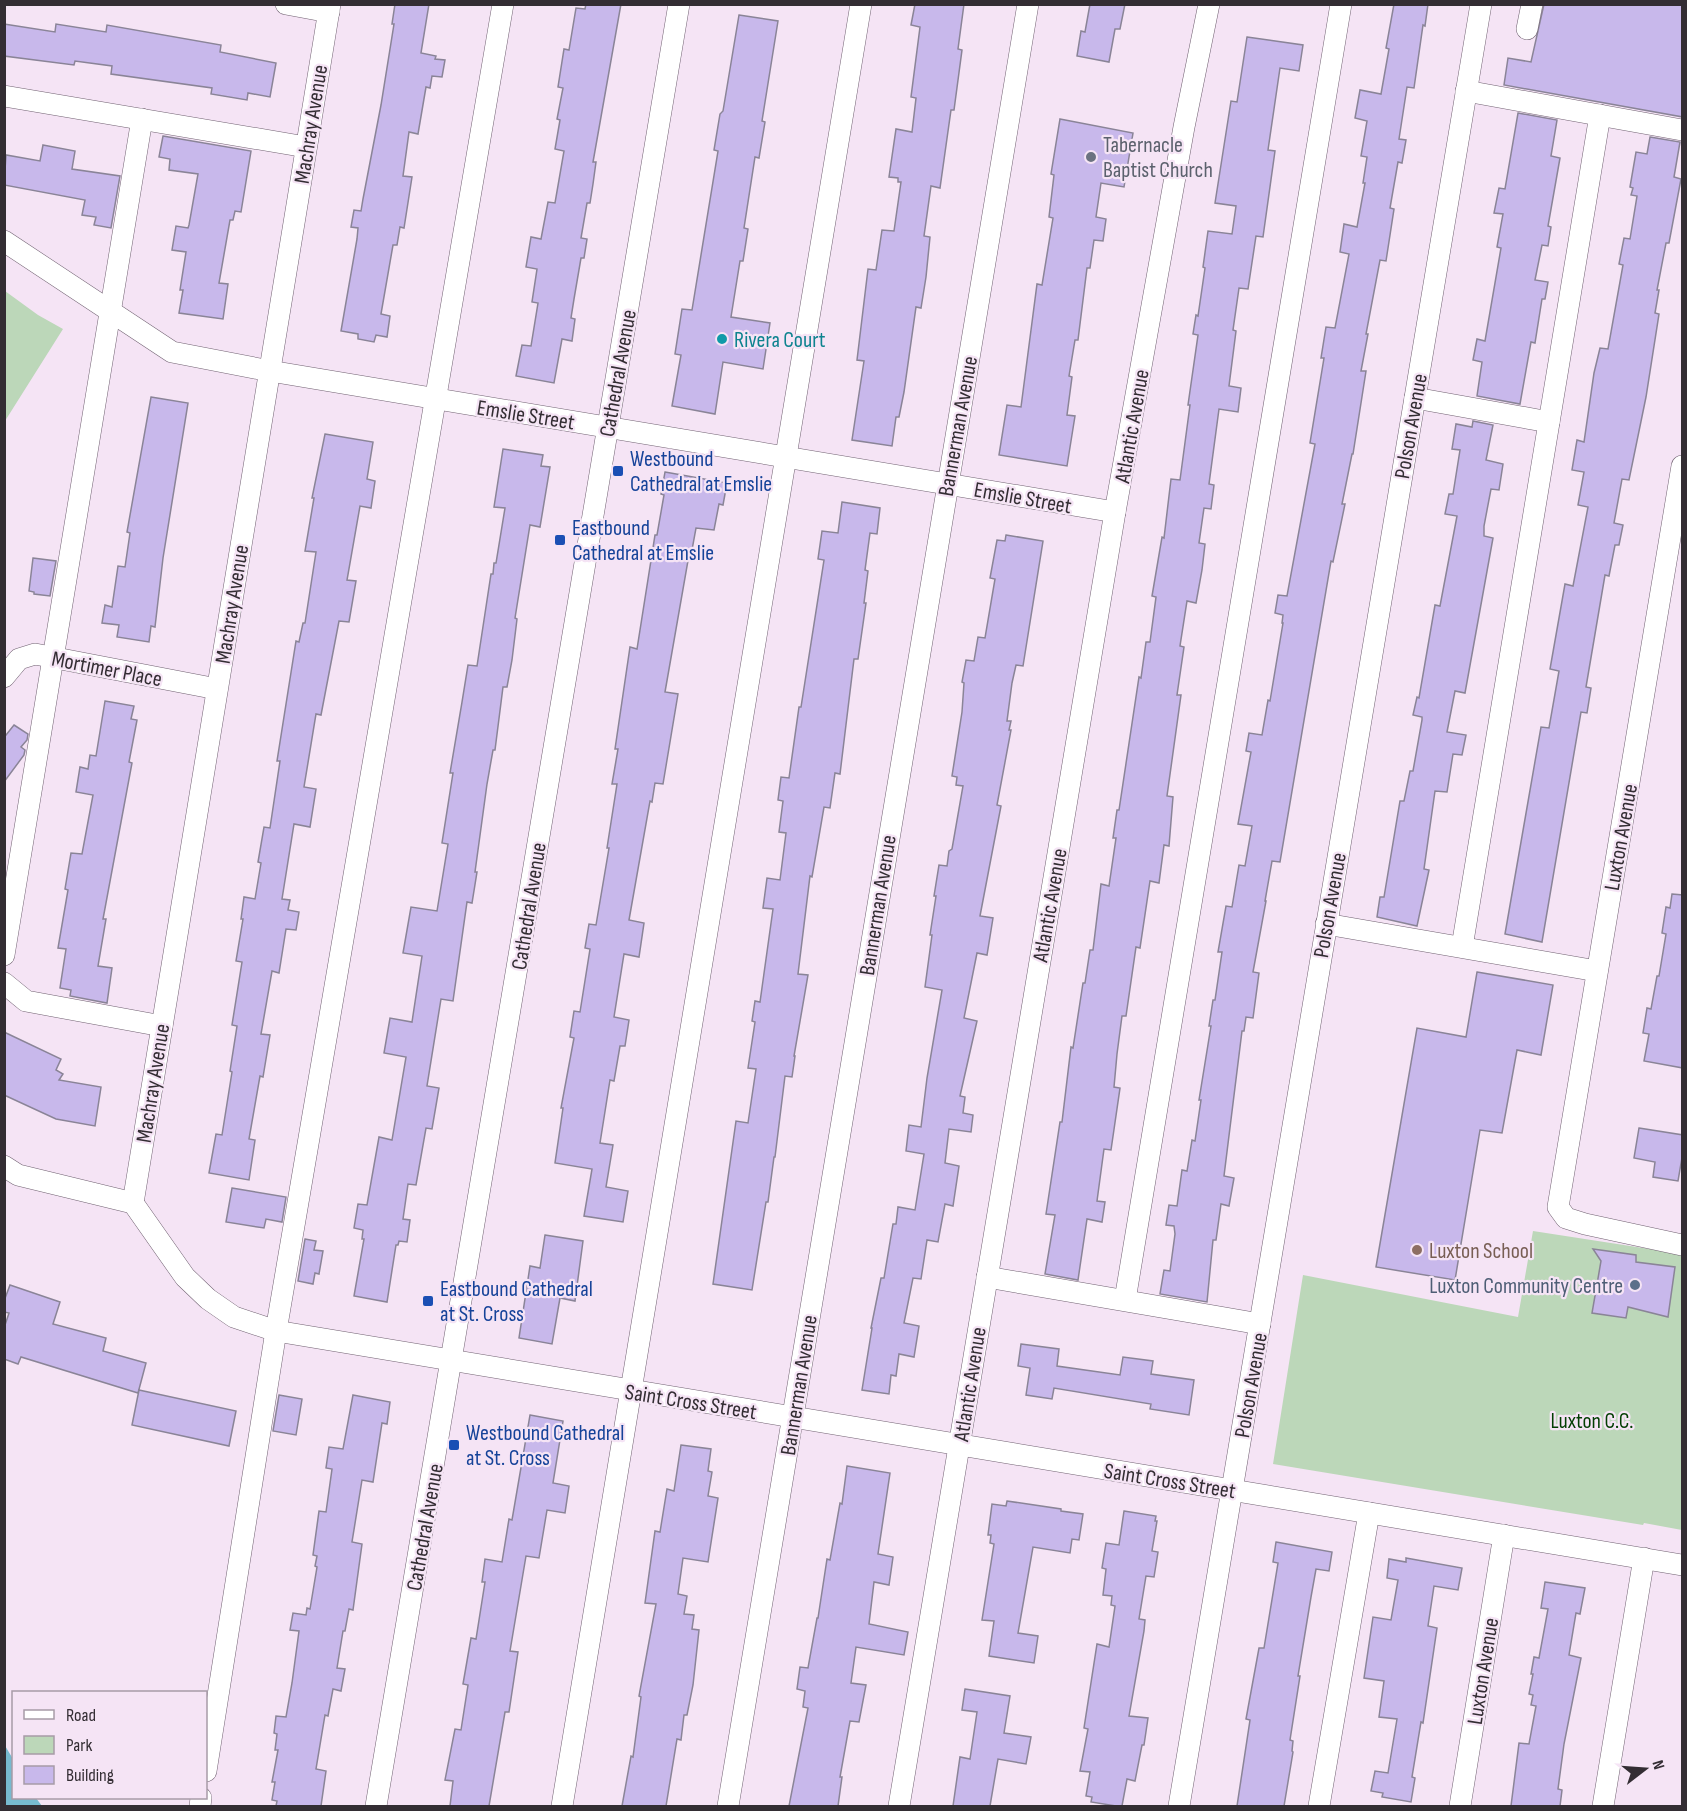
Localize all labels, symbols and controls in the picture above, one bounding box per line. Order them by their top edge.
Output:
street label: Machray Avenue [289,63,334,186]
place label: Tabernacle Baptist Church [1103,132,1213,184]
marker: Tabernacle Baptist Church [1084,150,1098,164]
street label: Cathedral Avenue [594,308,643,439]
place label: Rivera Court [734,327,826,354]
marker: Rivera Court [715,332,729,346]
street label: Bannerman Avenue [933,354,984,498]
street label: Atlantic Avenue [1109,367,1156,486]
street label: Polson Avenue [1389,372,1434,481]
street label: Emslie Street [475,394,577,437]
place label: Westbound Cathedral at Emslie [630,446,772,498]
marker: Westbound Cathedral at Emslie [611,464,625,478]
street label: Emslie Street [972,477,1074,520]
place label: Eastbound Cathedral at Emslie [572,515,714,567]
marker: Eastbound Cathedral at Emslie [553,533,567,547]
street label: Machray Avenue [210,543,255,666]
street label: Mortimer Place [49,646,164,693]
street label: Luxton Avenue [1599,782,1644,893]
street label: Bannerman Avenue [854,833,903,977]
street label: Cathedral Avenue [506,841,553,972]
street label: Atlantic Avenue [1027,846,1074,965]
street label: Polson Avenue [1308,851,1353,960]
street label: Machray Avenue [131,1022,176,1145]
place label: Luxton School [1429,1238,1533,1265]
marker: Luxton School [1410,1243,1424,1257]
place label: Luxton Community Centre [1429,1273,1623,1300]
place label: Eastbound Cathedral at St. Cross [440,1276,593,1328]
marker: Luxton Community Centre [1628,1278,1642,1292]
marker: Eastbound Cathedral at St. Cross [421,1294,435,1308]
street label: Bannerman Avenue [775,1313,824,1457]
street label: Atlantic Avenue [948,1325,993,1444]
street label: Polson Avenue [1229,1331,1274,1440]
street label: Saint Cross Street [623,1379,759,1426]
park label: Luxton C.C. [1550,1408,1634,1435]
place label: Westbound Cathedral at St. Cross [466,1420,624,1472]
marker: Westbound Cathedral at St. Cross [447,1438,461,1452]
street label: Saint Cross Street [1102,1458,1238,1505]
street label: Cathedral Avenue [401,1462,450,1593]
street label: Luxton Avenue [1462,1616,1505,1727]
legend [12,1691,207,1799]
text: Road [66,1705,96,1726]
text: Park [66,1735,92,1756]
north arrow [1615,1739,1675,1799]
text: N [1648,1758,1668,1772]
text: Building [66,1765,114,1786]

